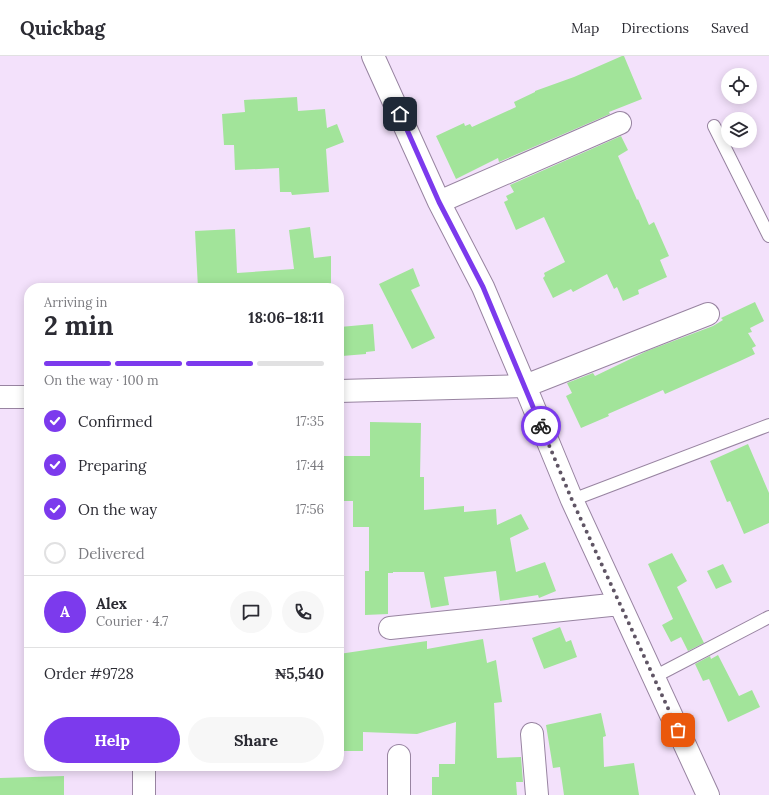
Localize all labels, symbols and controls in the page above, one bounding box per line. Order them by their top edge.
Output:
text: Quickbag [20,16,105,40]
text: Map [571,19,599,37]
text: Directions [621,19,689,37]
text: Saved [711,19,749,37]
map controls [721,68,757,148]
button: locate [721,68,757,104]
pin [383,97,417,131]
icon: home [389,103,411,125]
button: layers [721,112,757,148]
text: Arriving in [44,294,107,311]
text: 18:06–18:11 [248,308,324,327]
text: 2 min [44,309,114,342]
text: On the way · 100 m [44,372,159,389]
courier [521,406,561,446]
icon: check [44,410,66,432]
text: Confirmed [78,412,153,431]
text: 17:35 [296,413,324,430]
icon: bike [530,415,552,437]
icon: check [44,454,66,476]
text: Preparing [78,456,146,475]
text: 17:44 [296,457,324,474]
icon: check [44,498,66,520]
text: On the way [78,500,157,519]
text: 17:56 [295,501,324,518]
text: Delivered [78,544,145,563]
button: chat [230,591,272,633]
button: phone [282,591,324,633]
text: Alex [96,594,127,613]
text: A [60,602,70,621]
text: Courier · 4.7 [96,613,168,630]
text: Order #9728 [44,664,134,683]
text: ₦5,540 [275,664,324,683]
pin [661,713,695,747]
button: Help [44,717,180,763]
button: Share [188,717,324,763]
icon: bag [667,719,689,741]

